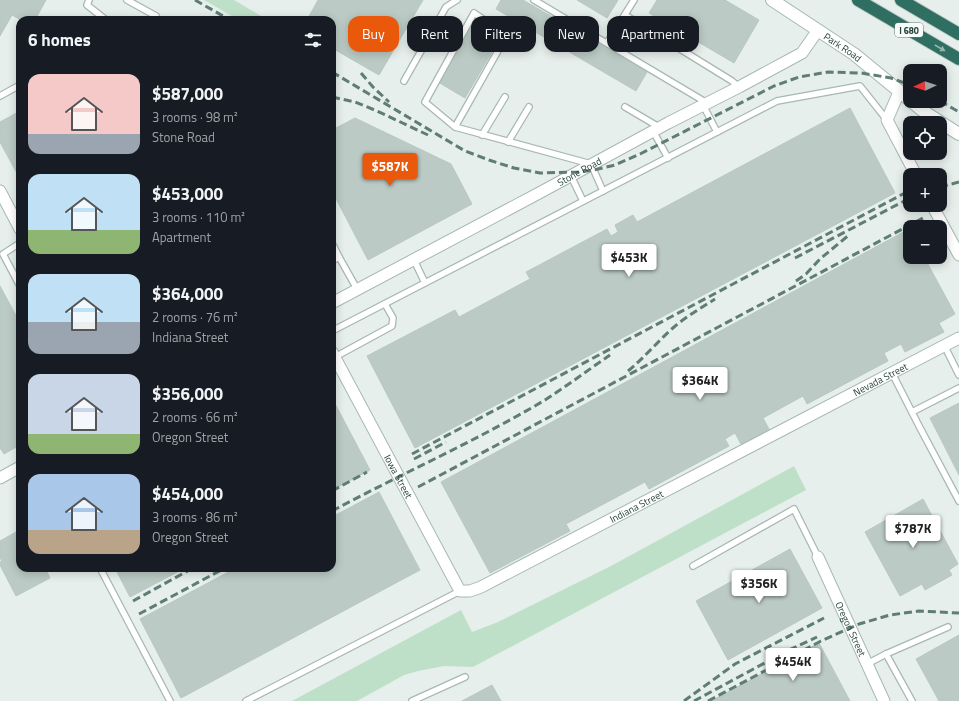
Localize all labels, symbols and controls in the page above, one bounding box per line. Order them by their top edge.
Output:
chip: Buy [348,16,399,52]
chip: Rent [407,16,463,52]
chip: Filters [471,16,536,52]
chip: New [544,16,599,52]
chip: Apartment [607,16,699,52]
road number: I 680 [895,23,923,37]
text: 6 homes [28,27,91,53]
icon: filters [302,29,324,51]
street label: Park Road [821,29,865,65]
one-way arrow [935,44,945,52]
north arrow [903,64,947,108]
map controls [903,64,947,264]
text: $587,000 [152,81,223,107]
icon: home [60,90,108,138]
text: 3 rooms · 98 m² [152,107,238,127]
button: locate [903,116,947,160]
text: Stone Road [152,127,215,147]
pin: $587K [362,153,418,187]
street label: Stone Road [554,153,604,189]
text: $587K [372,156,408,176]
button: + [903,168,947,212]
text: $453,000 [152,181,223,207]
icon: home [60,190,108,238]
text: 3 rooms · 110 m² [152,207,245,227]
button: − [903,220,947,264]
text: Apartment [152,227,211,247]
pin: $453K [601,244,657,278]
text: $453K [611,247,647,267]
text: $364,000 [152,281,223,307]
icon: home [60,290,108,338]
text: 2 rooms · 76 m² [152,307,238,327]
text: Indiana Street [152,327,228,347]
street label: Nevada Street [850,358,911,399]
pin: $364K [672,367,728,401]
text: $364K [682,370,718,390]
text: $356,000 [152,381,223,407]
icon: home [60,390,108,438]
text: 2 rooms · 66 m² [152,407,238,427]
text: Oregon Street [152,427,228,447]
street label: Iowa Street [381,451,417,502]
text: $454,000 [152,481,223,507]
street label: Indiana Street [607,486,666,526]
icon: home [60,490,108,538]
text: 3 rooms · 86 m² [152,507,238,527]
pin: $787K [885,515,941,549]
text: $787K [895,518,931,538]
text: Oregon Street [152,527,228,547]
pin: $356K [731,570,787,604]
text: $356K [741,573,777,593]
street label: Oregon Street [832,599,870,659]
pin: $454K [765,648,821,682]
text: $454K [775,651,811,671]

